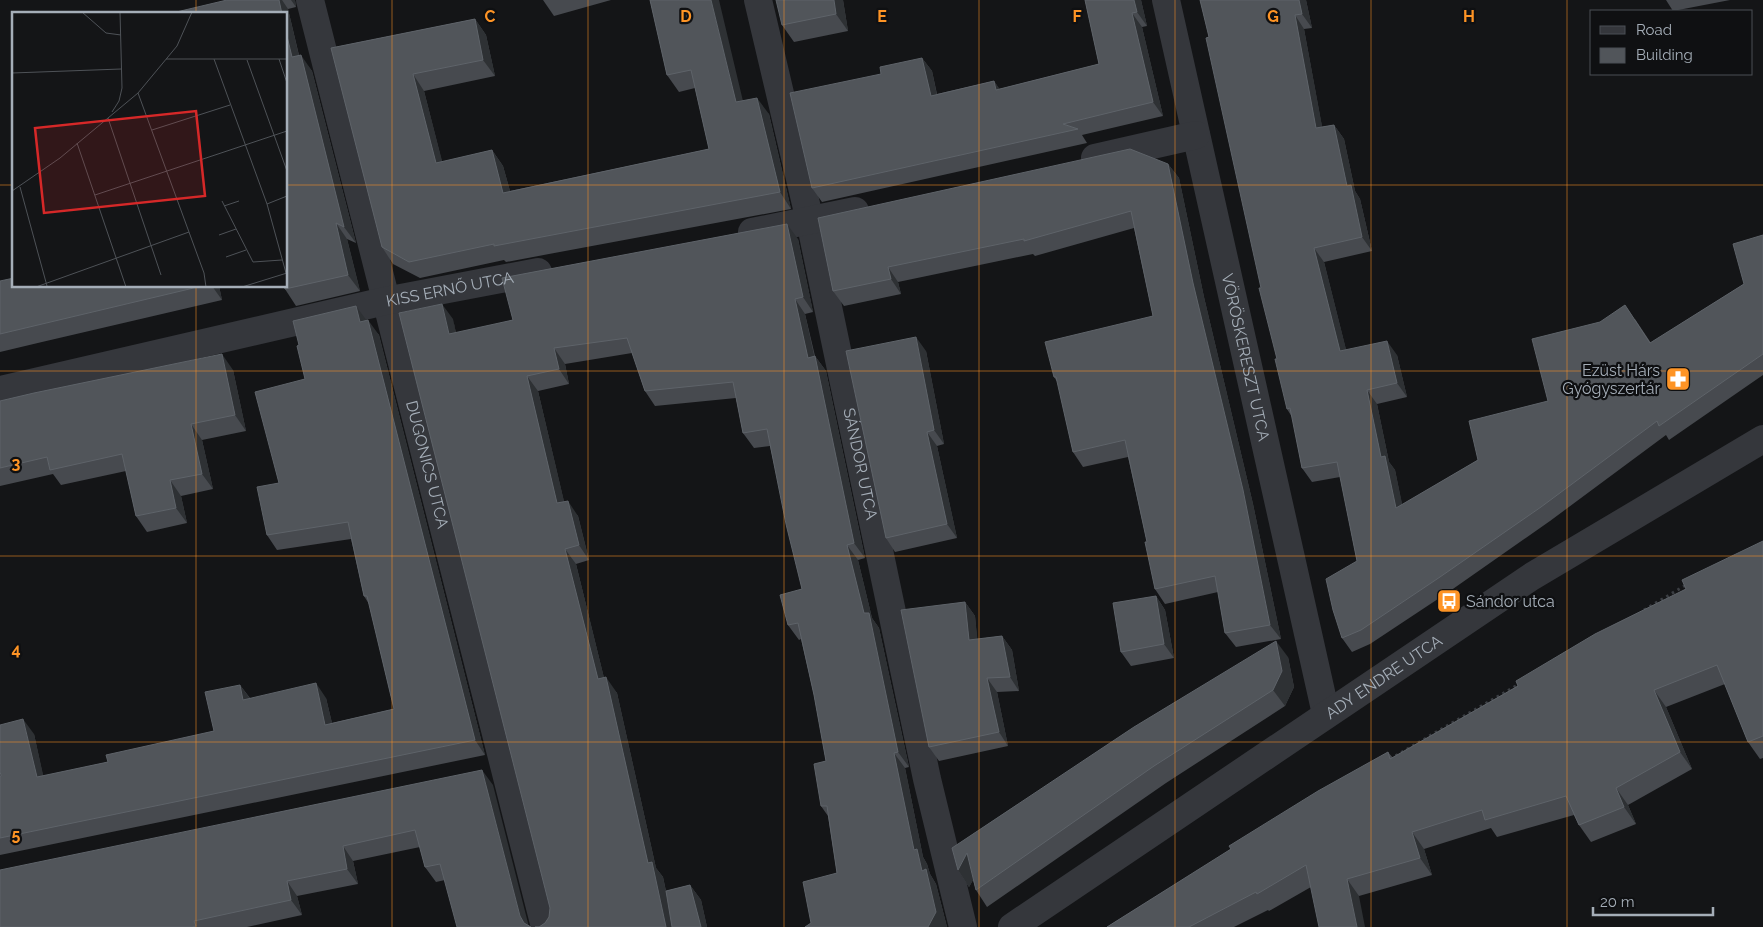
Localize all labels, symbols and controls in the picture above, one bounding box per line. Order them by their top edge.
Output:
text: C [485,7,496,26]
text: D [680,7,692,26]
text: E [877,7,887,26]
text: F [1072,7,1082,26]
text: G [1267,7,1279,26]
text: H [1463,7,1475,26]
legend [1590,10,1753,75]
inset map [12,12,288,288]
text: Road [1636,21,1672,39]
text: Building [1636,46,1693,64]
street label: KISS ERNŐ UTCA [384,268,515,311]
street label: VÖRÖSKERESZT UTCA [1218,272,1274,443]
place label: Ezüst Hárs Gyógyszertár [1562,361,1660,398]
pharmacy icon: Ezüst Hárs Gyógyszertár [1665,366,1691,392]
street label: DUGONICS UTCA [402,398,453,531]
street label: SÁNDOR UTCA [839,406,881,522]
text: 3 [12,454,21,473]
bus stop icon: Sándor utca [1436,588,1462,614]
place label: Sándor utca [1466,592,1555,611]
street label: ADY ENDRE UTCA [1322,631,1446,723]
text: 4 [11,640,21,659]
text: 5 [12,825,21,844]
scale bar [1593,884,1713,916]
text: 20 m [1600,893,1635,911]

